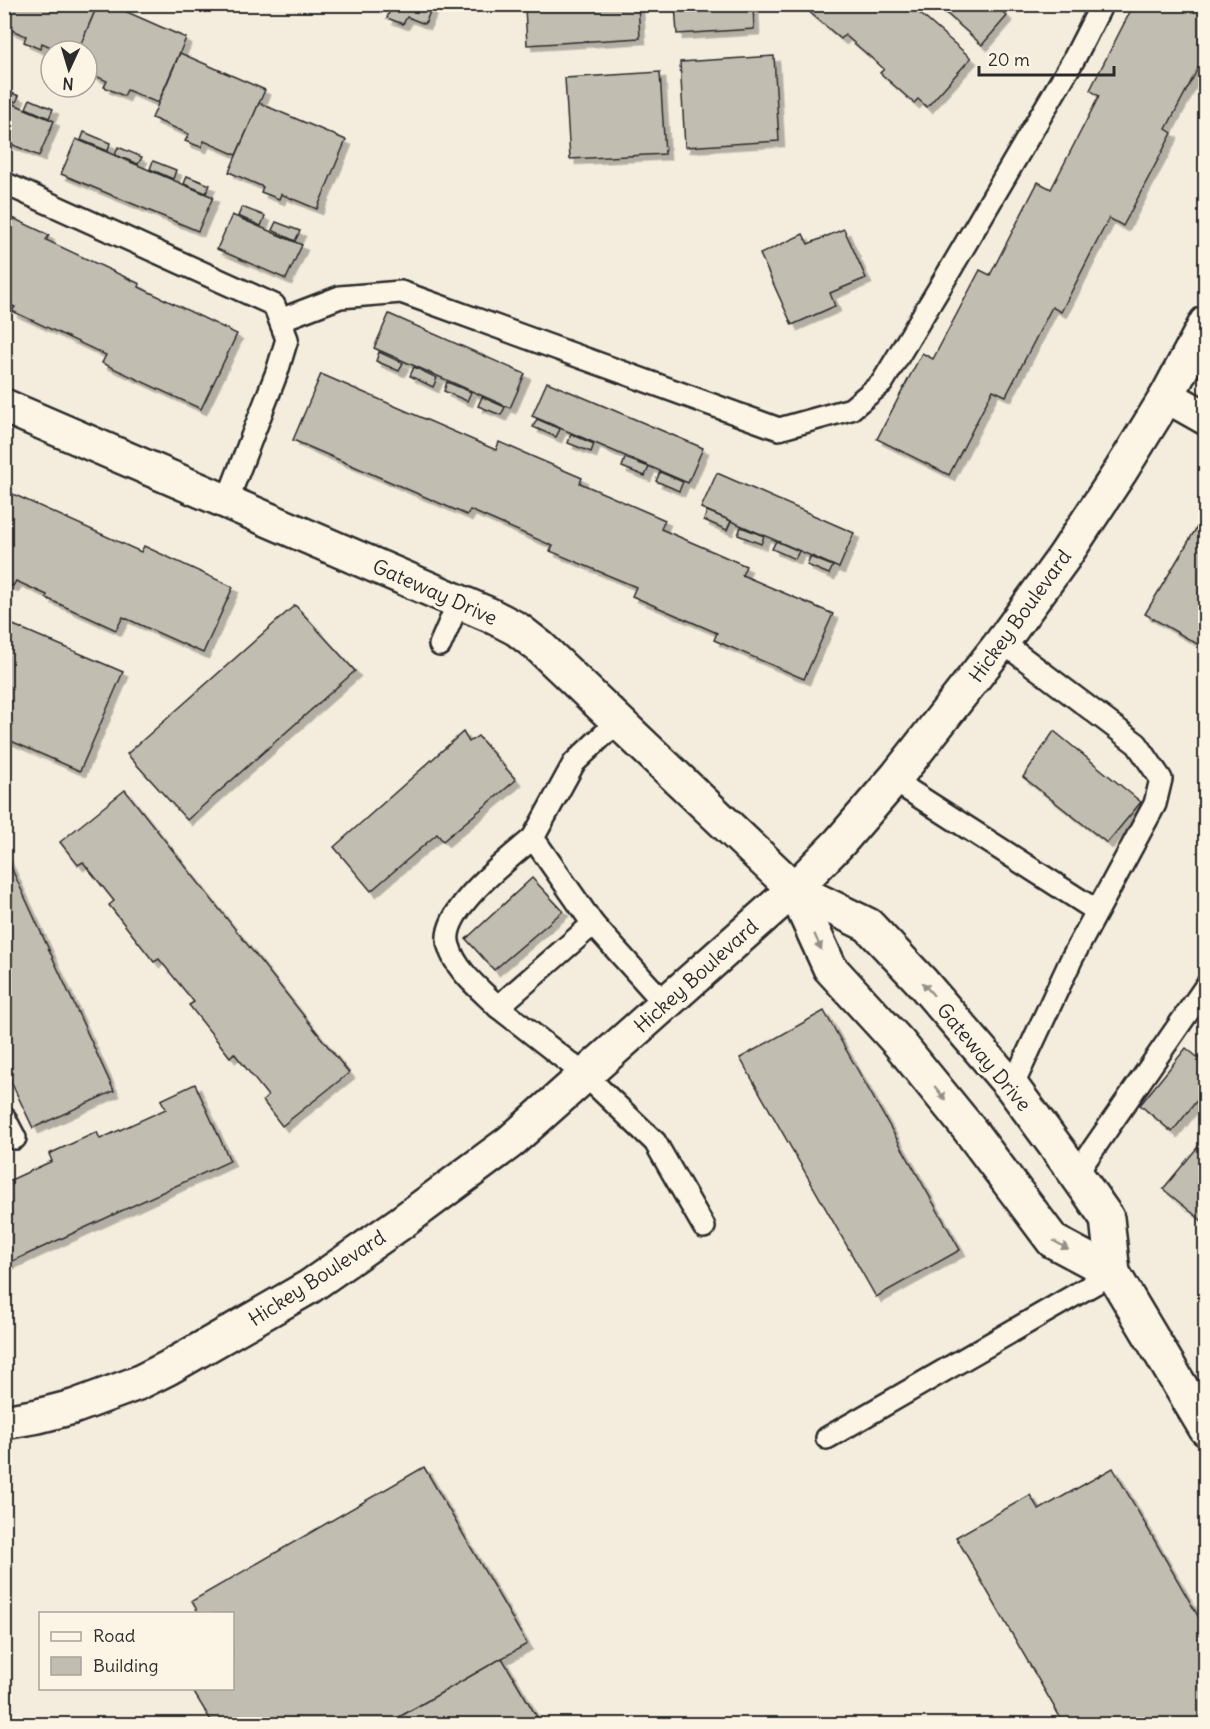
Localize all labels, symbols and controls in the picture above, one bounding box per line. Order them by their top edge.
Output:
north arrow [39,39,99,99]
scale bar [979,39,1114,77]
text: 20 m [988,48,1030,71]
text: N [62,74,74,94]
street label: Hickey Boulevard [963,544,1076,687]
street label: Gateway Drive [369,553,501,630]
street label: Hickey Boulevard [629,913,763,1038]
one-way arrow [813,934,823,952]
one-way arrow [922,982,935,997]
street label: Gateway Drive [932,997,1037,1116]
one-way arrow [933,1085,946,1101]
street label: Hickey Boulevard [244,1224,390,1331]
one-way arrow [1053,1240,1070,1250]
legend [39,1612,234,1690]
text: Road [93,1624,136,1647]
text: Building [93,1654,158,1677]

